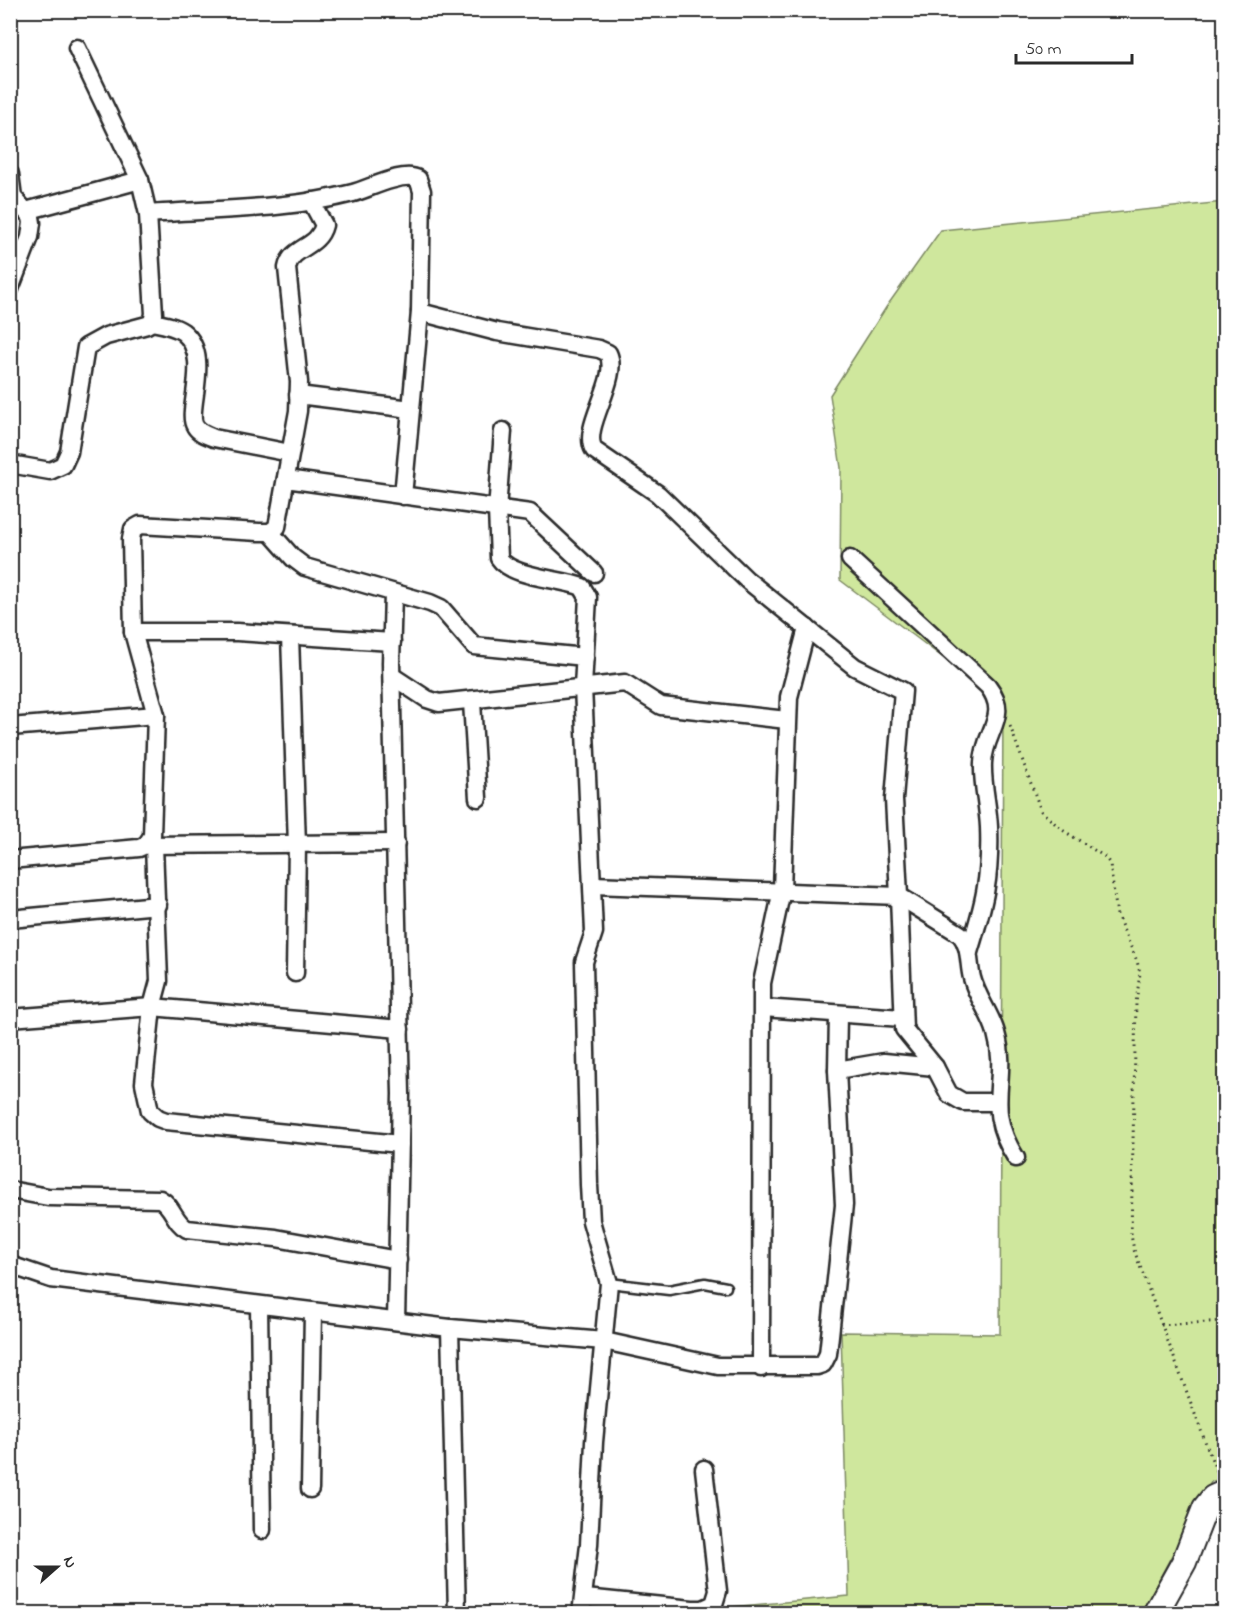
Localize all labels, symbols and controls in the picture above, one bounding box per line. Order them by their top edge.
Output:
scale bar [1016,27,1132,65]
text: 50 m [1025,37,1062,63]
north arrow [27,1537,87,1597]
text: N [56,1553,82,1572]

